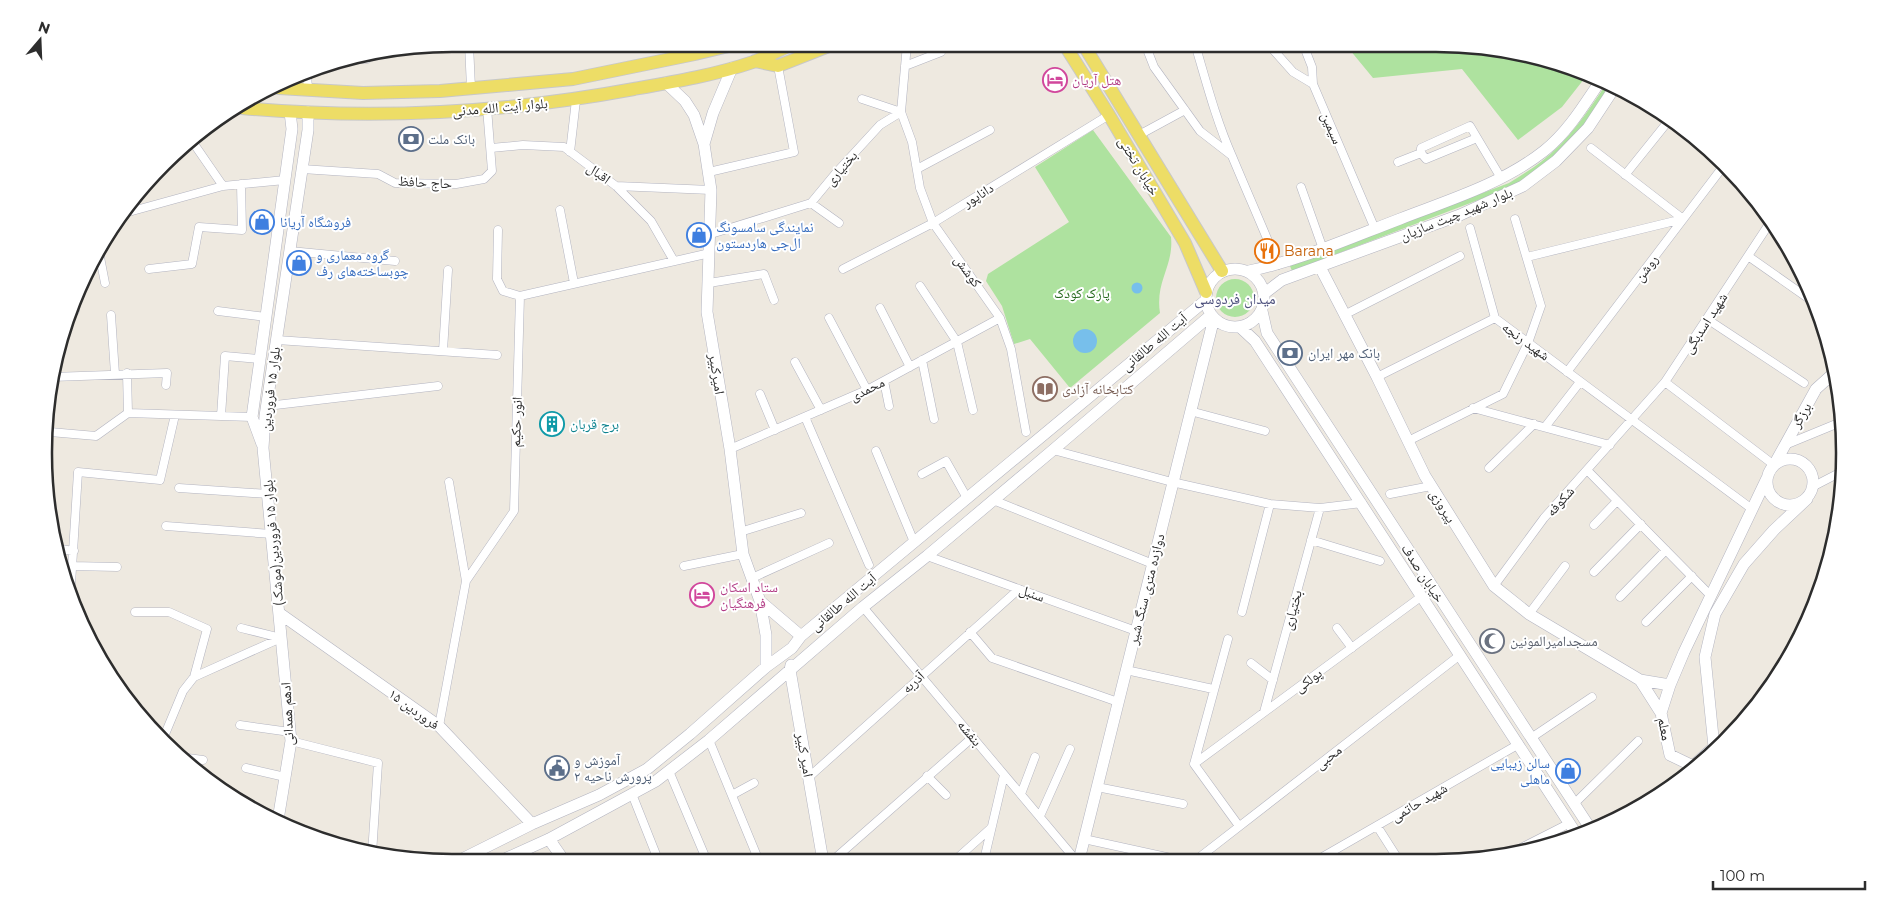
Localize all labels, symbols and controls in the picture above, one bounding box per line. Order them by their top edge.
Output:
north arrow [15,15,65,65]
text: N [36,17,53,38]
hotel icon: هتل آریان [1042,67,1068,93]
place label: هتل آریان [1072,71,1121,89]
street label: بلوار آیت الله مدنی [452,94,549,120]
street label: سیمین [1317,109,1347,147]
bank icon: بانک ملت [398,126,424,152]
place label: بانک ملت [428,130,475,148]
street label: خیابان تختی [1114,133,1164,199]
street label: بختیاری [821,147,861,189]
street label: اقبال [584,158,614,188]
street label: حاج حافظ [397,172,453,193]
street label: داناپور [958,178,997,212]
street label: بلوار شهید چیت سازیان [1397,183,1515,245]
shop icon: فروشگاه آریانا [249,209,275,235]
place label: فروشگاه آریانا [280,213,351,231]
place label: نمایندگی سامسونگ ال‌جی هاردستون [716,218,814,252]
shop icon: نمایندگی سامسونگ ال‌جی هاردستون [686,222,712,248]
restaurant icon: Barana [1254,238,1280,264]
place label: Barana [1284,242,1334,260]
place label: گروه معماری و چوبساخته‌های رف [316,246,409,280]
shop icon: گروه معماری و چوبساخته‌های رف [286,250,312,276]
street label: کوشش [950,251,986,291]
street label: روشن [1630,251,1662,285]
park label: پارک کودک [1054,284,1110,302]
district label: میدان فردوسی [1194,289,1276,309]
street label: شهید اسدبگی [1679,289,1731,357]
street label: آیت الله طالقانی [1117,309,1191,375]
street label: شهید رنجه [1499,318,1553,364]
bank icon: بانک مهر ایران [1277,340,1303,366]
place label: بانک مهر ایران [1308,344,1380,362]
street label: بلوار ۱۵ فروردین [256,346,284,432]
street label: امیرکبیر [705,351,729,396]
street label: محمدی [847,373,887,405]
library icon: کتابخانه آزادی [1032,376,1058,402]
place label: کتابخانه آزادی [1062,380,1134,398]
street label: انور حکیم [506,396,527,448]
street label: برزگر [1786,399,1815,432]
building icon: برج قربان [539,411,565,437]
place label: برج قربان [570,415,619,434]
street label: بلوار ۱۵ فروردین(موشک) [258,479,288,607]
street label: شکوفه [1542,482,1578,520]
street label: پیروزی [1426,486,1460,526]
street label: دوازده متری سنگ شیر [1123,532,1168,647]
street label: خیابان صدف [1397,540,1449,606]
street label: آیت الله طالقانی [806,569,880,635]
place label: ستاد اسکان فرهنگیان [720,578,778,612]
street label: سنبل [1017,580,1047,606]
hotel icon: ستاد اسکان فرهنگیان [689,582,715,608]
street label: بختیاری [1278,588,1306,632]
mosque icon: مسجدامیرالمونین [1479,628,1505,654]
place label: مسجدامیرالمونین [1510,632,1598,650]
street label: پولکی [1290,664,1326,696]
street label: آذربه [898,667,929,697]
street label: ادهم همدانی [276,682,299,746]
street label: ۱۵ فروردین [385,685,443,734]
street label: بنفشه [954,716,986,750]
street label: معلم [1653,716,1676,742]
street label: امیر کبیر [792,730,818,779]
street label: محبی [1311,741,1345,773]
place label: آموزش و پرورش ناحیه ۲ [574,751,652,785]
place label: سالن زیبایی ماهلی [1490,754,1550,788]
public building icon: آموزش و پرورش ناحیه ۲ [544,755,570,781]
shop icon: سالن زیبایی ماهلی [1555,758,1581,784]
street label: شهید حاتمی [1387,779,1451,825]
scale bar [1713,858,1866,890]
text: 100 m [1720,866,1765,885]

